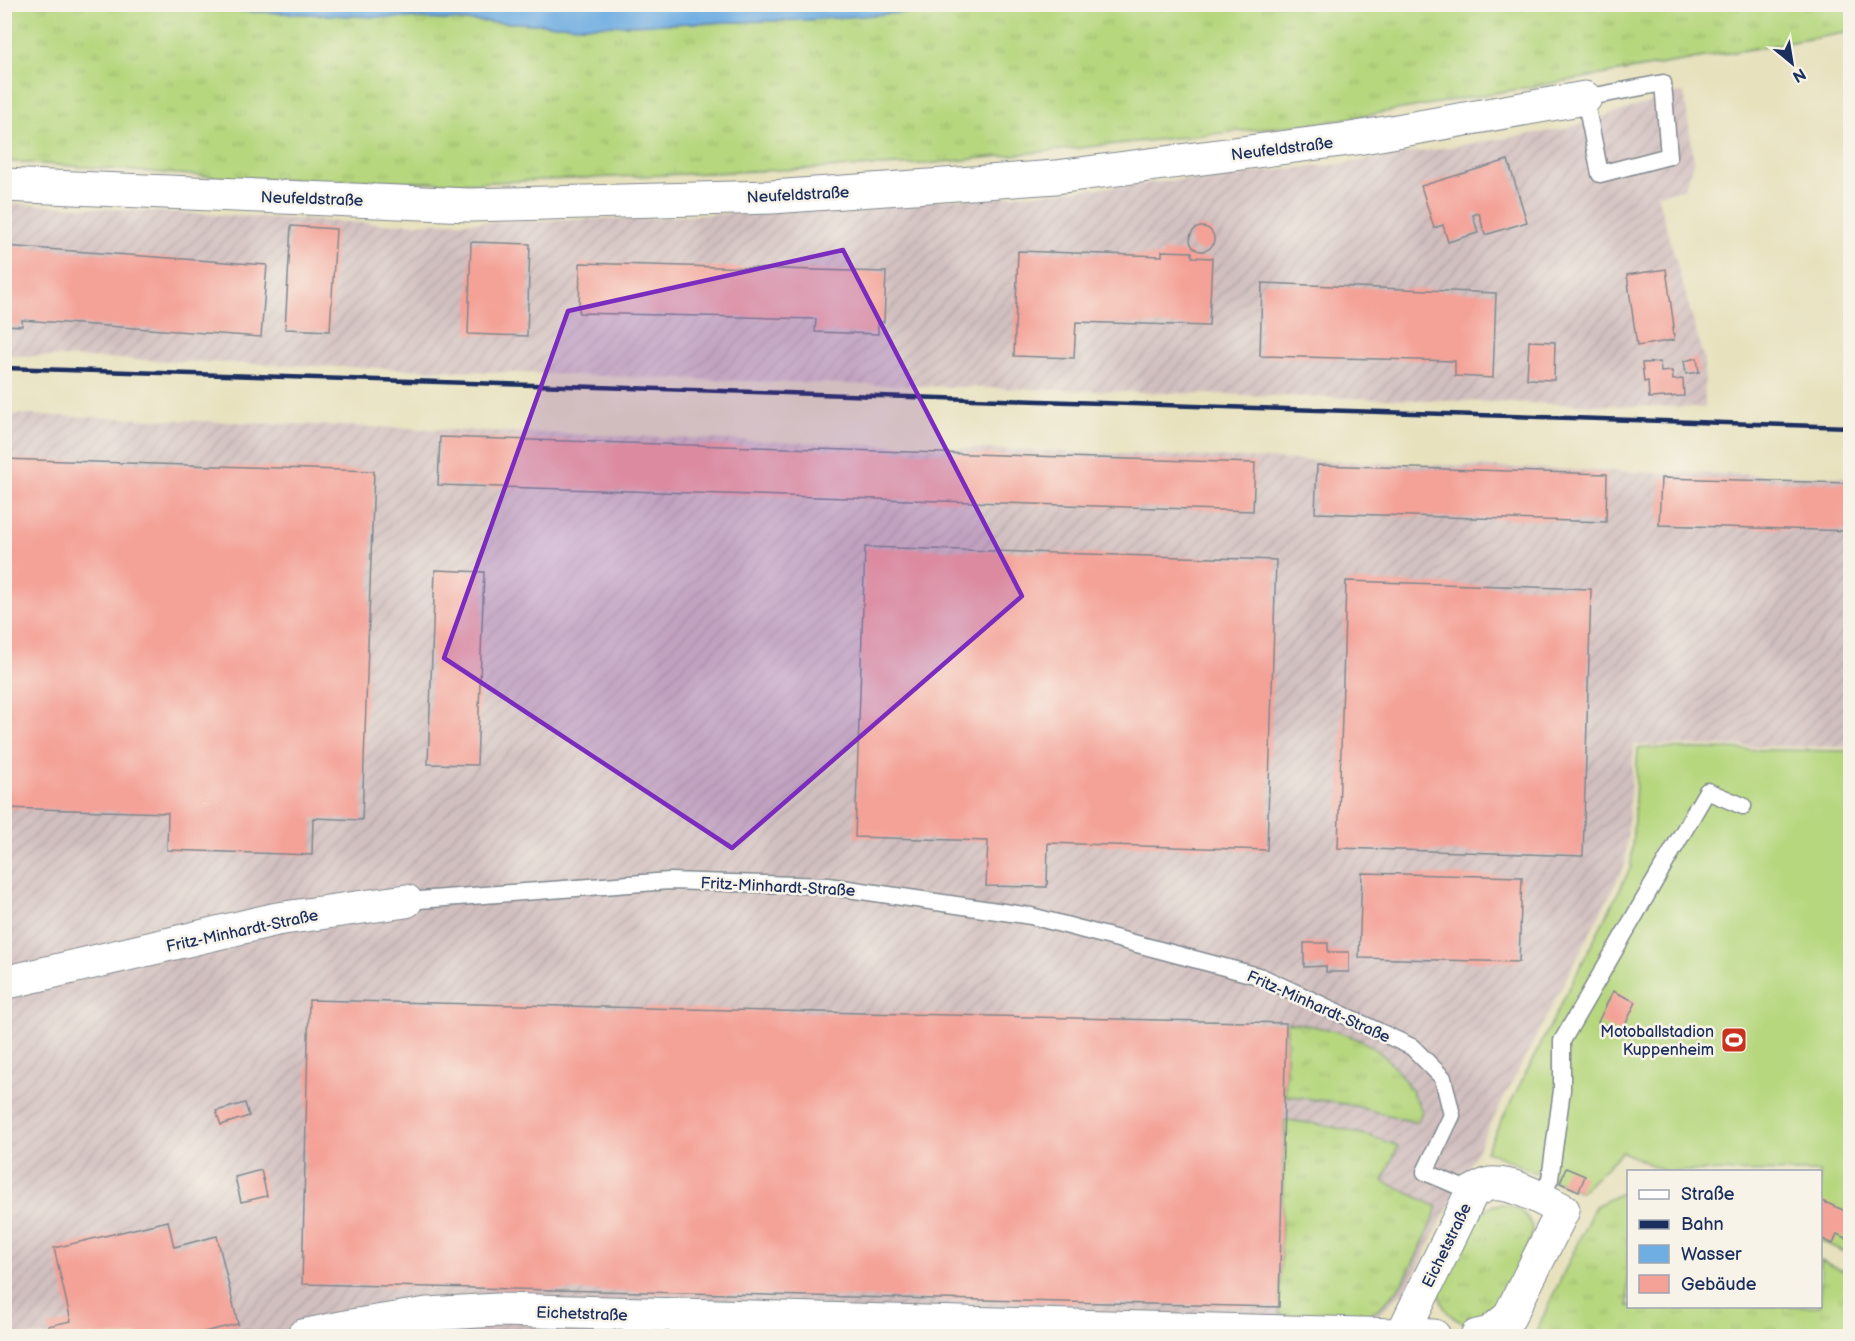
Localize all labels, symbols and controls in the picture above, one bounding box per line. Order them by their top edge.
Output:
north arrow [1762,33,1822,93]
text: N [1789,63,1809,86]
street label: Neufeldstraße [1230,134,1335,165]
street label: Neufeldstraße [746,183,850,208]
street label: Neufeldstraße [260,188,364,211]
street label: Fritz-Minhardt-Straße [700,874,856,901]
street label: Fritz-Minhardt-Straße [165,906,321,957]
street label: Fritz-Minhardt-Straße [1244,967,1393,1048]
place label: Motoballstadion Kuppenheim [1600,1023,1714,1060]
sports icon: Motoballstadion Kuppenheim [1719,1025,1749,1055]
legend [1627,1170,1822,1308]
text: Straße [1681,1184,1735,1205]
street label: Eichetstraße [1419,1200,1476,1291]
text: Bahn [1681,1214,1724,1235]
text: Wasser [1681,1244,1742,1265]
text: Gebäude [1681,1274,1757,1295]
street label: Eichetstraße [536,1303,629,1326]

